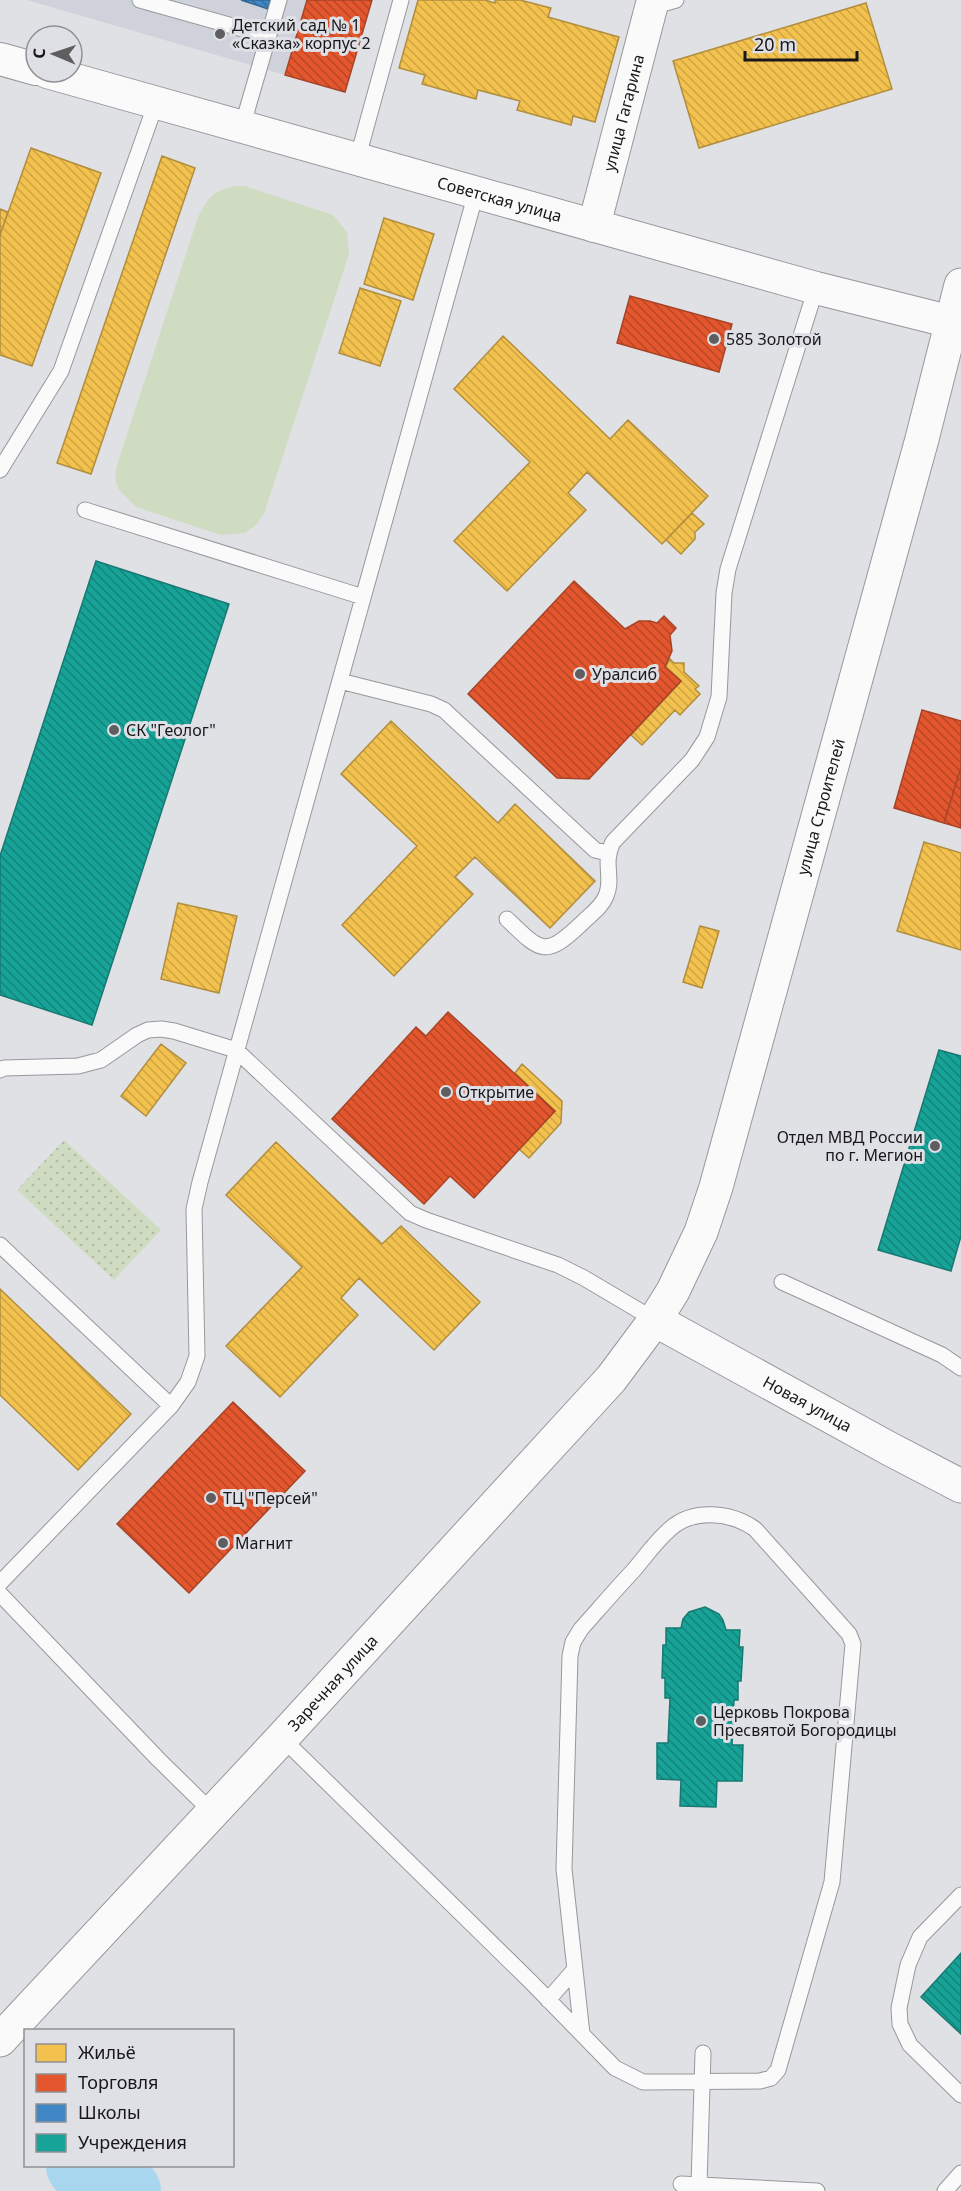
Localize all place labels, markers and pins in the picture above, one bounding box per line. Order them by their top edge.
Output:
place label: Детский сад № 1 «Сказка» корпус 2 [232,14,371,54]
marker: Детский сад № 1 «Сказка» корпус 2 [213,27,227,41]
place label: 585 Золотой [726,328,822,350]
marker: 585 Золотой [707,332,721,346]
place label: Уралсиб [592,663,657,685]
marker: Уралсиб [573,667,587,681]
place label: СК "Геолог" [126,719,216,741]
marker: СК "Геолог" [107,723,121,737]
place label: Открытие [458,1081,534,1103]
marker: Открытие [439,1085,453,1099]
place label: Отдел МВД России по г. Мегион [777,1126,923,1166]
marker: Отдел МВД России по г. Мегион [928,1139,942,1153]
place label: ТЦ "Персей" [223,1487,318,1509]
marker: ТЦ "Персей" [204,1491,218,1505]
place label: Магнит [235,1532,293,1554]
marker: Магнит [216,1536,230,1550]
place label: Церковь Покрова Пресвятой Богородицы [713,1701,897,1741]
marker: Церковь Покрова Пресвятой Богородицы [694,1714,708,1728]

